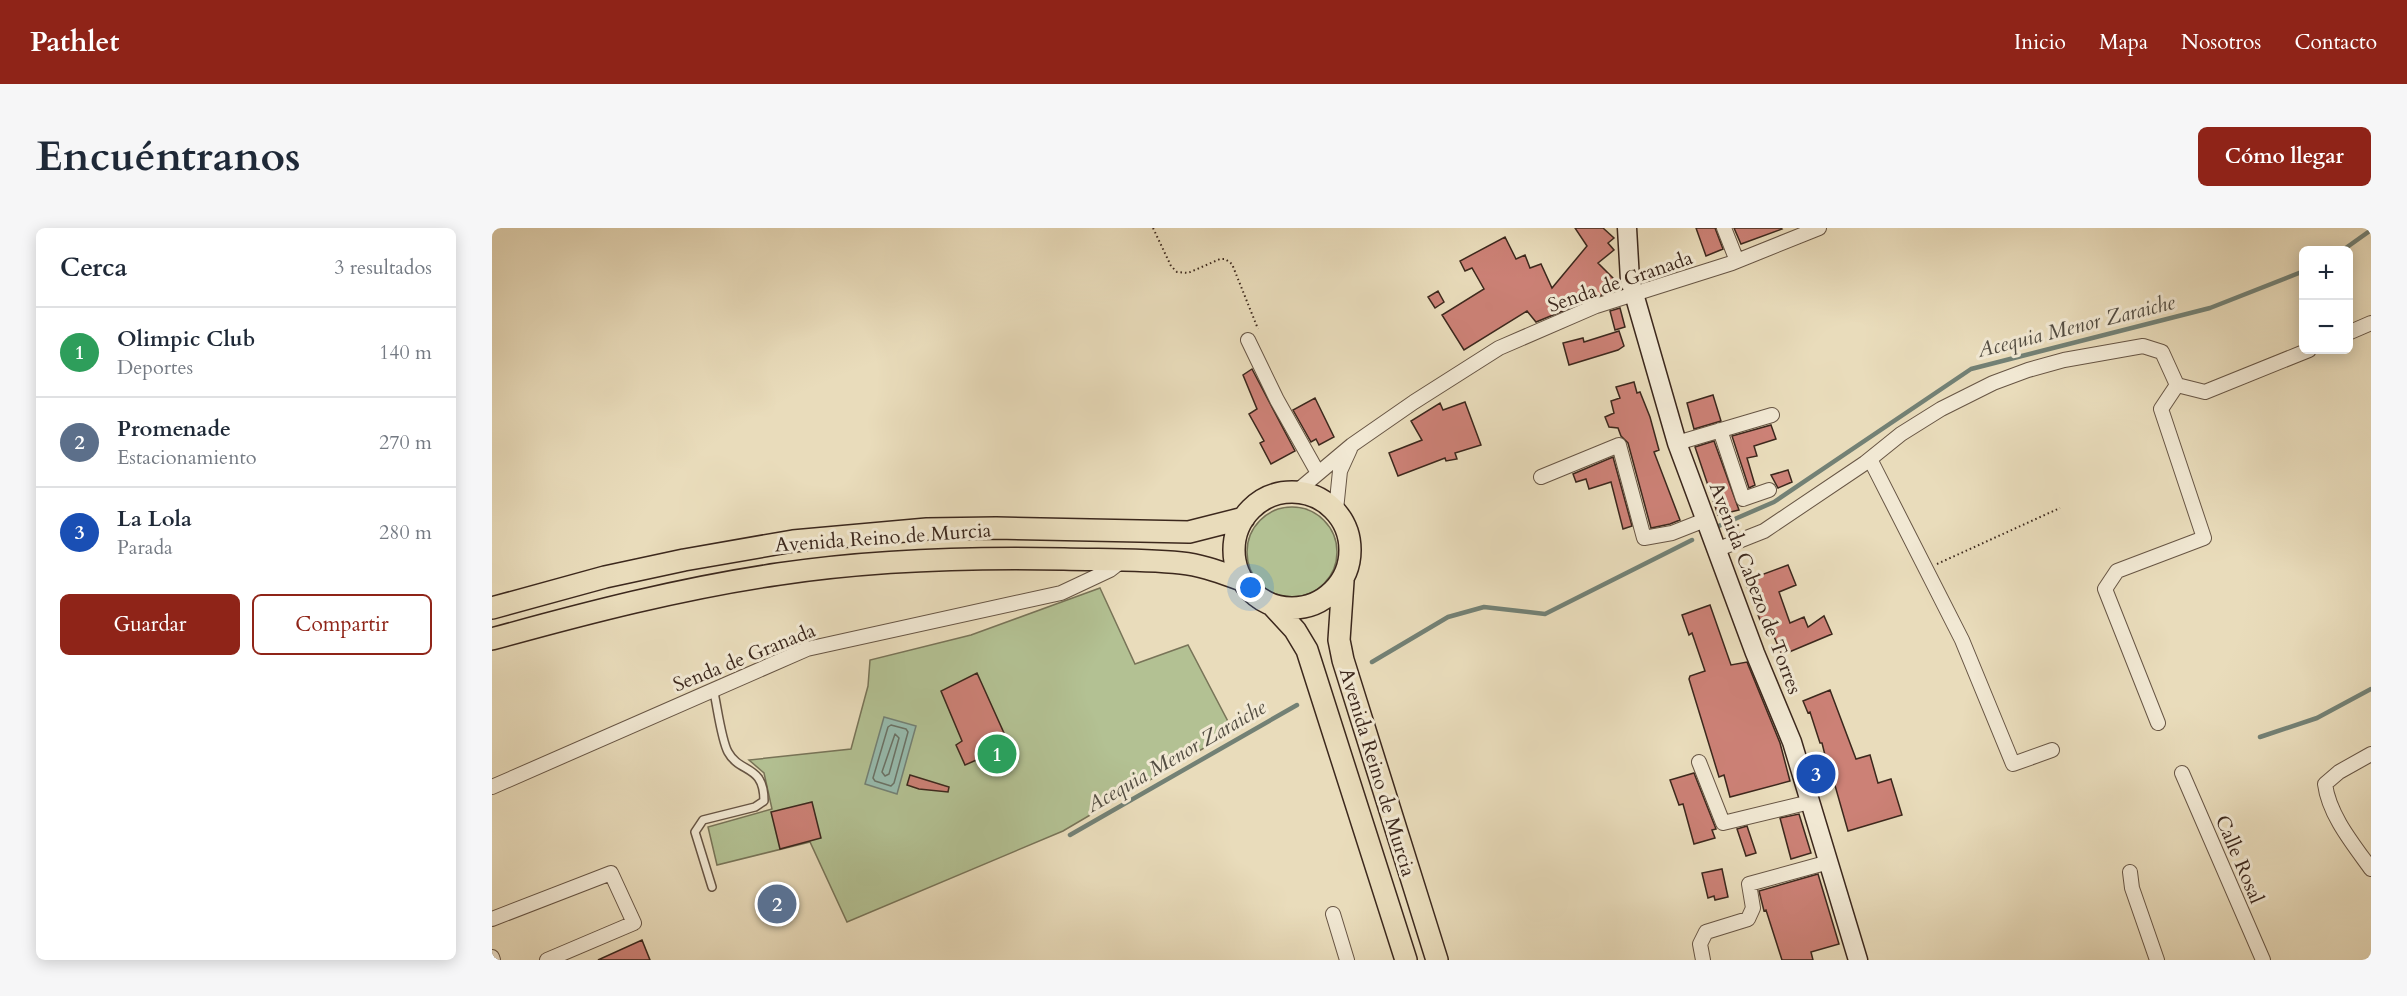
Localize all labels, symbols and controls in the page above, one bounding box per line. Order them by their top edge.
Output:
text: Pathlet [30,23,119,61]
text: Inicio [2014,28,2066,57]
text: Mapa [2099,28,2148,57]
text: Nosotros [2181,28,2261,57]
text: Contacto [2294,28,2377,57]
button: Cómo llegar [2198,127,2371,186]
text: Encuéntranos [36,128,301,185]
street label: Senda de Granada [1544,244,1696,319]
map controls [2299,246,2353,354]
button: + [2299,246,2353,300]
text: Cerca [60,250,127,285]
text: 3 resultados [334,254,432,281]
water label: Acequia Menor Zaraiche [1973,288,2179,365]
button: − [2299,300,2353,354]
text: Olimpic Club [117,324,255,354]
text: 1 [74,339,85,366]
text: 140 m [379,339,432,366]
text: Deportes [117,354,193,381]
text: Promenade [117,414,231,444]
text: 2 [74,429,85,456]
text: 270 m [379,429,432,456]
text: Estacionamiento [117,444,257,471]
street label: Avenida Cabezo de Torres [1703,478,1808,698]
text: La Lola [117,504,192,534]
street label: Avenida Reino de Murcia [774,516,992,559]
text: 3 [74,519,85,546]
text: 280 m [379,519,432,546]
text: Parada [117,534,173,561]
your location [1236,573,1265,602]
button: Guardar [60,594,240,655]
button: Compartir [252,594,432,655]
street label: Senda de Granada [669,616,820,698]
street label: Avenida Reino de Murcia [1333,665,1422,880]
water label: Acequia Menor Zaraiche [1080,693,1272,820]
pin: 1 [978,732,1016,776]
pin: 3 [1796,752,1836,796]
street label: Calle Rosal [2209,811,2270,908]
pin: 2 [758,882,796,926]

